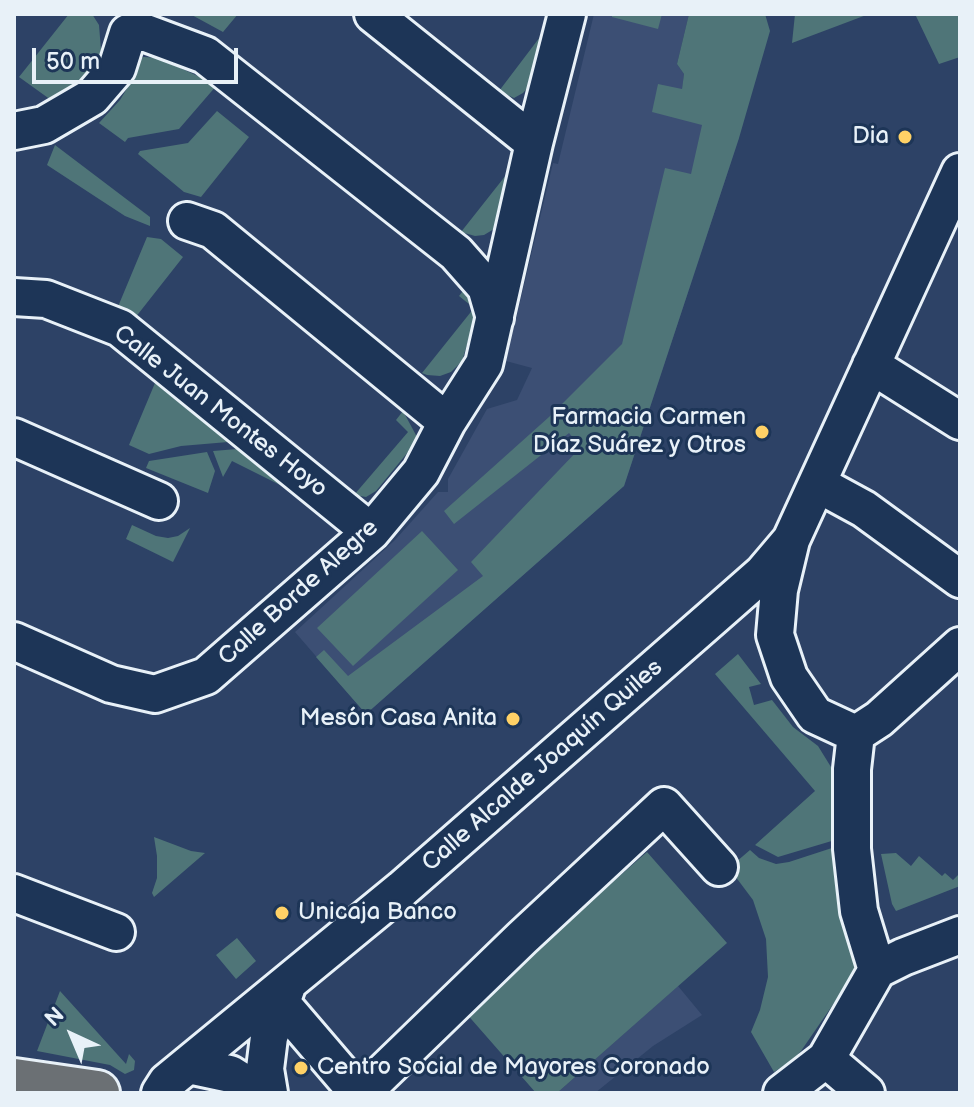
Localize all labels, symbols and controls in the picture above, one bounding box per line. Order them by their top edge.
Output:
scale bar [36,32,242,82]
text: 50 m [46,47,100,76]
place label: Dia [852,123,889,151]
marker: Dia [896,128,914,146]
street label: Calle Juan Montes Hoyo [107,320,333,504]
place label: Farmacia Carmen Díaz Suárez y Otros [533,404,746,460]
marker: Farmacia Carmen Díaz Suárez y Otros [753,423,771,441]
street label: Calle Borde Alegre [213,514,385,672]
street label: Calle Alcalde Joaquín Quiles [417,654,669,878]
place label: Mesón Casa Anita [300,705,497,733]
marker: Mesón Casa Anita [504,710,522,728]
place label: Unicaja Banco [298,899,457,927]
marker: Unicaja Banco [273,904,291,922]
north arrow [32,995,112,1075]
text: N [40,1002,70,1033]
place label: Centro Social de Mayores Coronado [317,1054,710,1082]
marker: Centro Social de Mayores Coronado [292,1059,310,1077]

